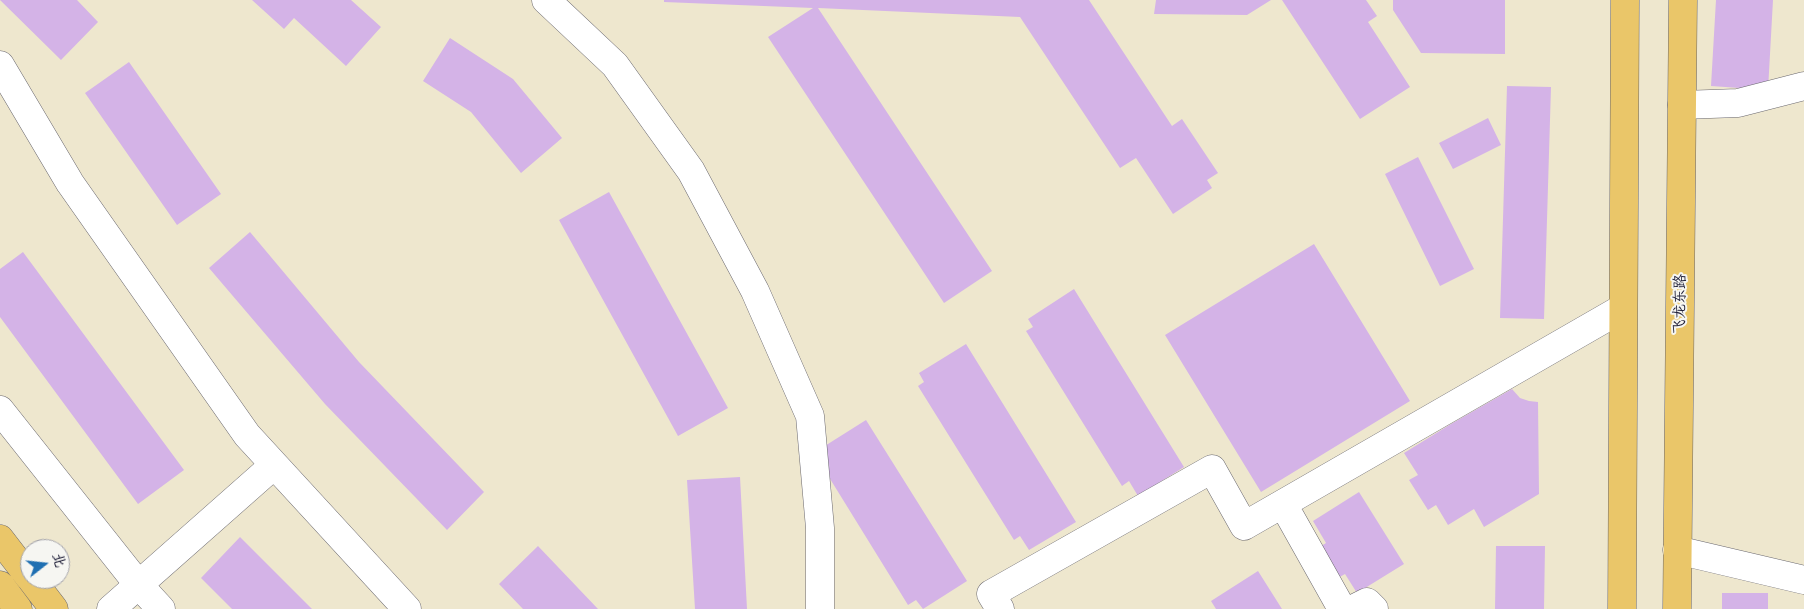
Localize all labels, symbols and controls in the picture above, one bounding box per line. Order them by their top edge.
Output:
street label: 飞龙东路 [1670,274,1690,334]
north arrow [20,539,70,589]
text: 北 [49,551,69,569]

